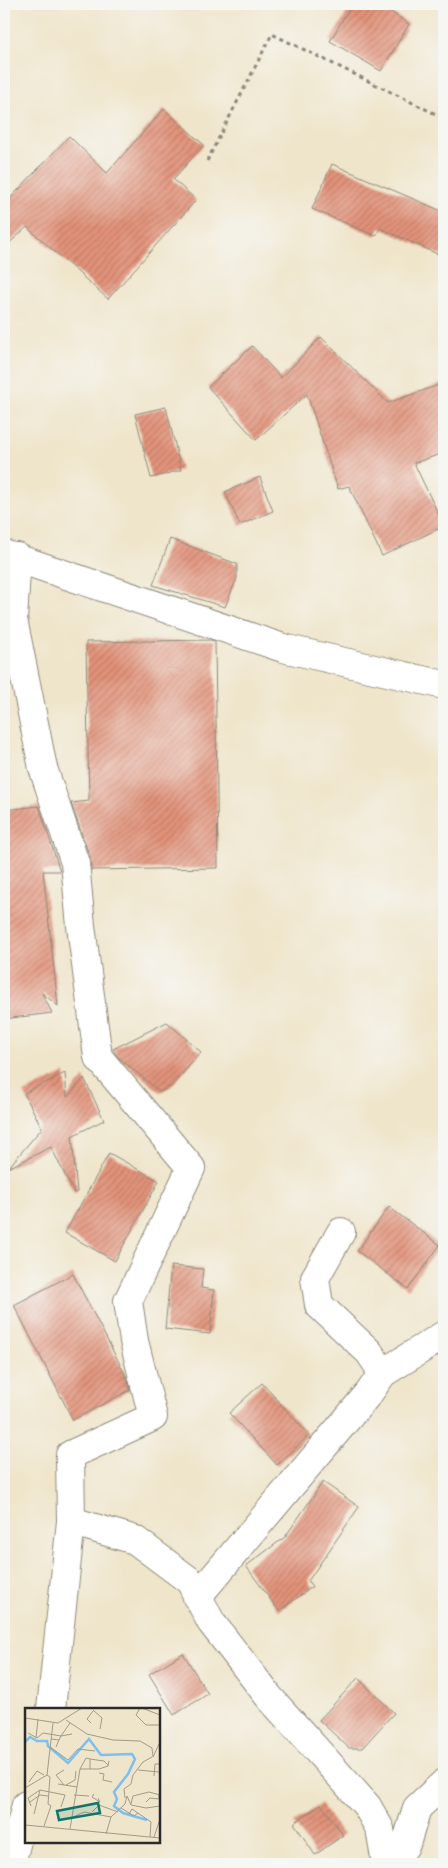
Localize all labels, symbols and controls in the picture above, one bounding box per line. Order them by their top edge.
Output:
inset map [25,1708,160,1843]

